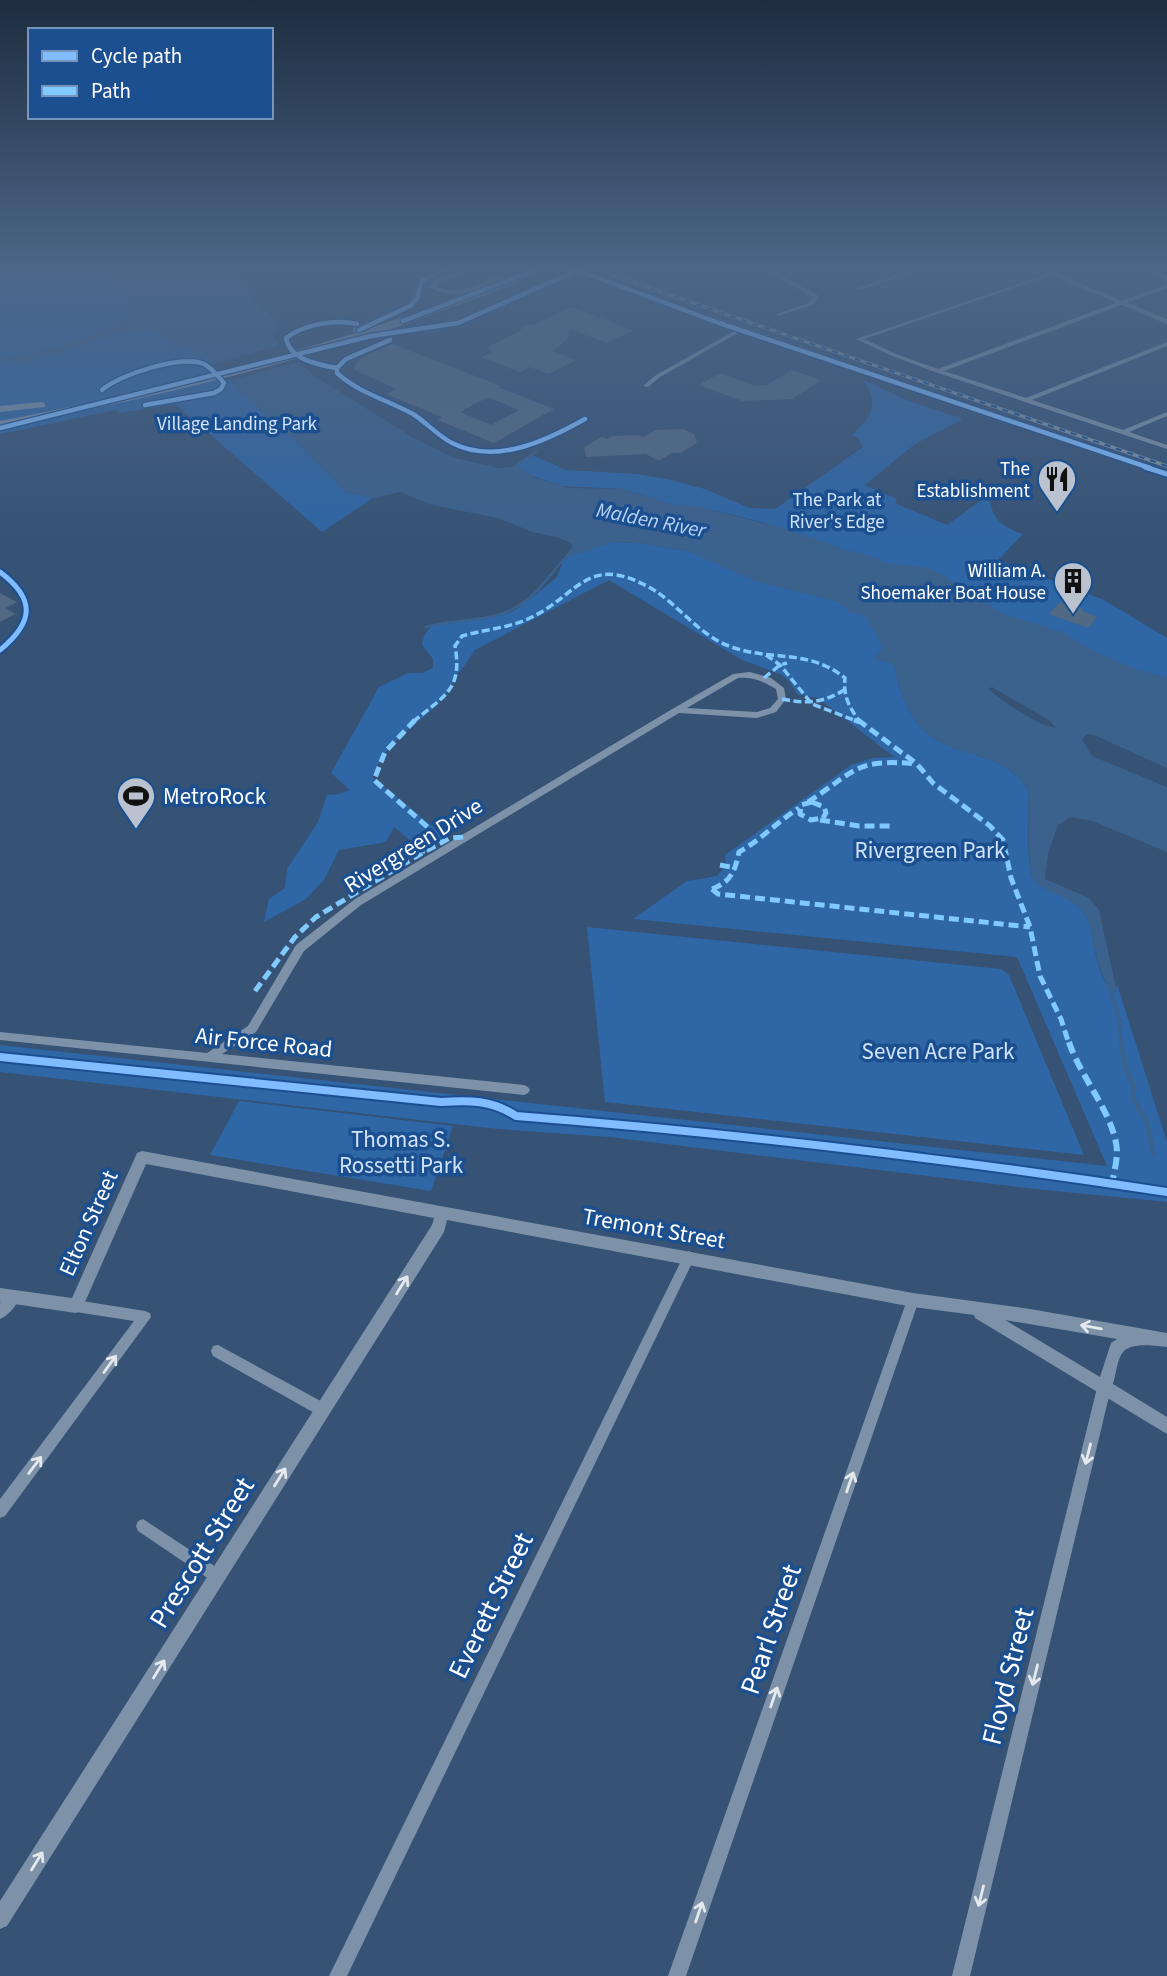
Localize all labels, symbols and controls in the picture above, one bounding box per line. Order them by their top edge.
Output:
legend [28,28,273,119]
text: Cycle path [91,41,182,71]
text: Path [91,76,131,106]
park label: Village Landing Park [157,411,318,438]
place label: The Establishment [916,456,1031,505]
restaurant icon: The Establishment [1036,458,1078,513]
park label: The Park at River's Edge [789,487,885,536]
water label: Malden River [594,495,709,545]
place label: William A. Shoemaker Boat House [860,558,1046,607]
building icon: William A. Shoemaker Boat House [1052,560,1094,615]
sports icon: MetroRock [115,775,157,830]
place label: MetroRock [163,780,267,813]
street label: Rivergreen Drive [338,790,489,901]
park label: Rivergreen Park [855,834,1006,867]
street label: Air Force Road [194,1019,334,1066]
park label: Seven Acre Park [862,1035,1015,1068]
park label: Thomas S. Rossetti Park [339,1123,464,1182]
street label: Elton Street [50,1165,127,1281]
street label: Tremont Street [580,1200,728,1257]
one-way arrow [395,1276,410,1295]
one-way arrow [1080,1320,1103,1333]
one-way arrow [103,1356,118,1374]
one-way arrow [1081,1442,1094,1465]
one-way arrow [28,1456,42,1475]
one-way arrow [273,1468,288,1487]
street label: Prescott Street [139,1469,265,1636]
one-way arrow [845,1472,857,1494]
street label: Everett Street [438,1525,544,1685]
street label: Pearl Street [730,1558,812,1700]
street label: Floyd Street [972,1603,1044,1749]
one-way arrow [151,1660,166,1679]
one-way arrow [1028,1663,1041,1686]
one-way arrow [769,1686,781,1708]
one-way arrow [29,1852,44,1871]
one-way arrow [974,1884,987,1907]
one-way arrow [694,1901,706,1923]

